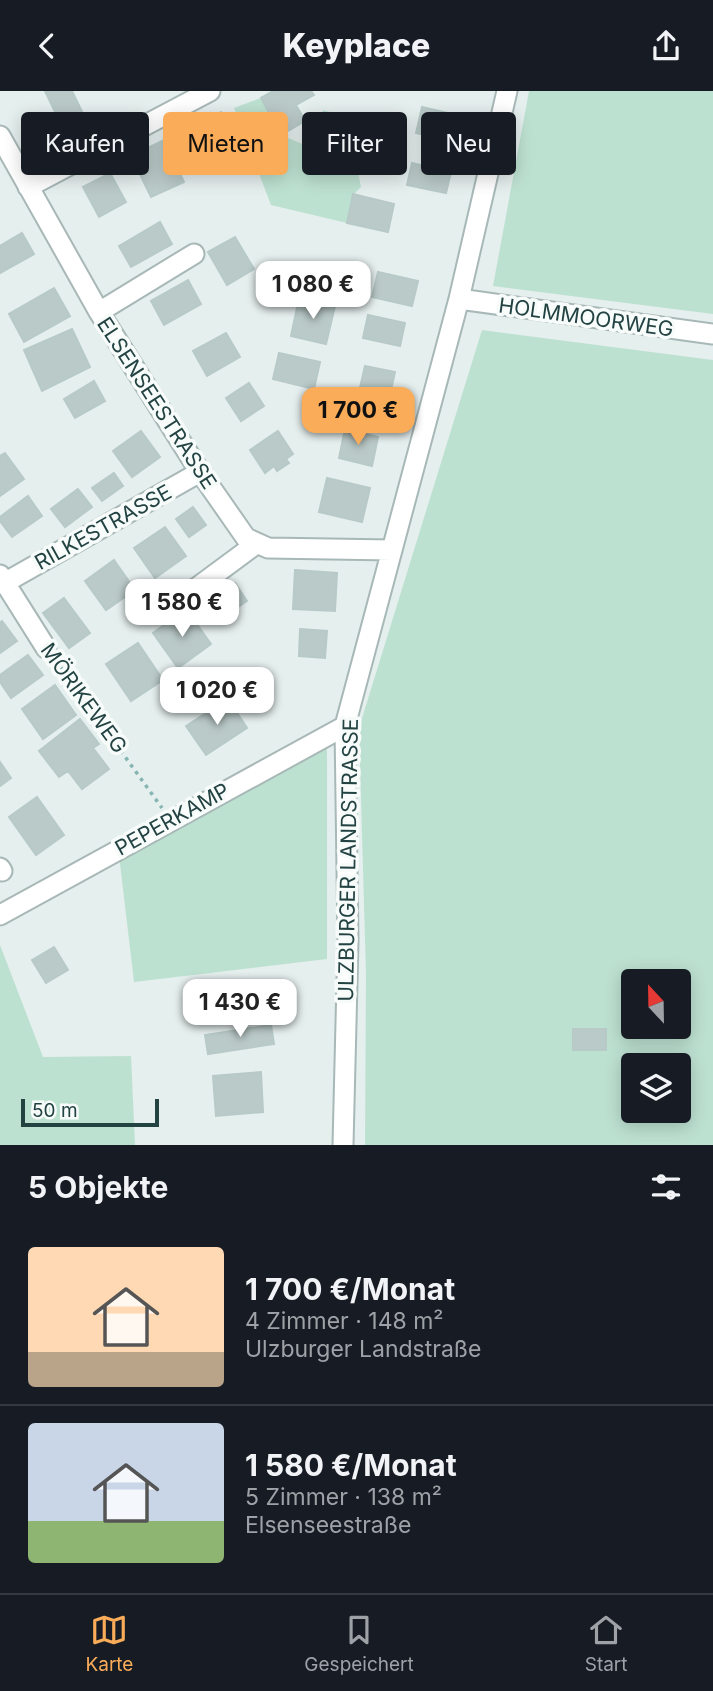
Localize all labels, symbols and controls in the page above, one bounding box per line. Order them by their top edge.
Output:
text: Keyplace [283,26,430,65]
icon: back [28,27,66,65]
icon: share [647,27,685,65]
chip: Kaufen [21,112,149,175]
chip: Mieten [163,112,288,175]
chip: Filter [302,112,407,175]
chip: Neu [421,112,516,175]
pin: 1 080 € [248,261,378,321]
text: 1 080 € [272,270,354,298]
street label: HOLMMOORWEG [497,292,675,342]
street label: ELSENSEESTRASSE [92,312,222,494]
pin: 1 700 € [293,387,423,447]
text: 1 700 € [318,396,398,424]
street label: RILKESTRASSE [30,479,176,575]
pin: 1 580 € [117,580,247,639]
text: 1 580 € [141,588,223,616]
street label: MÖRIKEWEG [36,638,132,758]
pin: 1 020 € [152,667,282,727]
text: 1 020 € [176,676,258,704]
street label: ULZBURGER LANDSTRASSE [333,718,363,1002]
street label: PEPERKAMP [111,777,233,861]
north arrow [621,969,691,1039]
map controls [621,969,691,1123]
pin: 1 430 € [175,979,305,1039]
text: 1 430 € [199,988,281,1016]
button: layers [621,1053,691,1123]
scale bar [21,1096,159,1128]
text: 50 m [32,1099,78,1122]
icon: filters [647,1168,685,1206]
text: 5 Objekte [28,1169,168,1205]
text: 1 700 €/Monat [245,1271,455,1307]
icon: home [84,1275,168,1359]
text: 4 Zimmer · 148 m² [245,1307,444,1335]
text: Ulzburger Landstraße [245,1335,481,1363]
text: 1 580 €/Monat [245,1447,457,1483]
icon: home [84,1451,168,1535]
text: 5 Zimmer · 138 m² [245,1483,442,1511]
text: Elsenseestraße [245,1511,411,1539]
tab: Karte [85,1611,133,1676]
tab: Gespeichert [304,1611,414,1676]
tab: Start [585,1611,628,1676]

